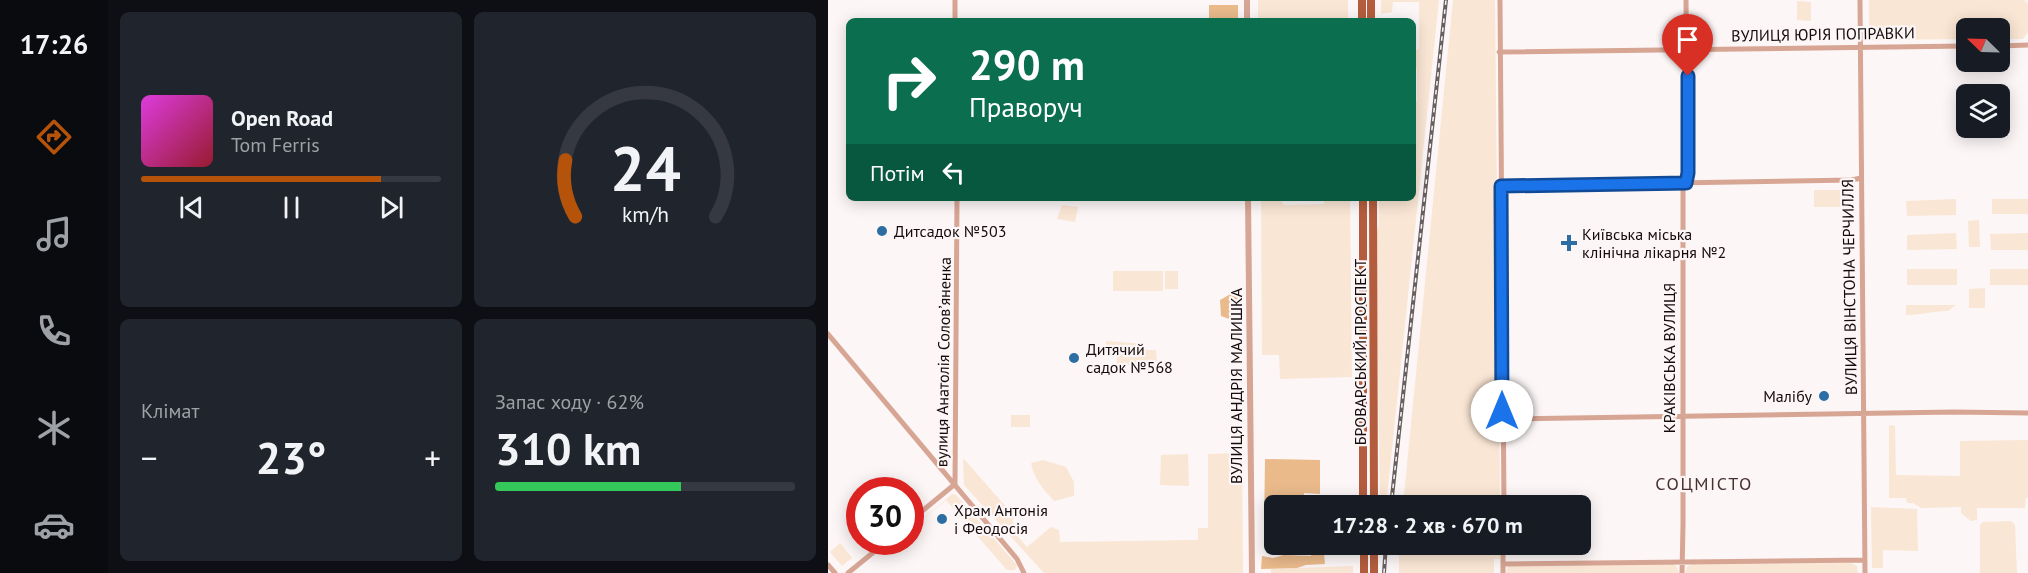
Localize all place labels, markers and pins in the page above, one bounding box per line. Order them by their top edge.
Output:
pin [1662,14,1713,76]
place label: Дитсадок №503 [894,221,1006,241]
marker: Дитсадок №503 [875,224,889,238]
place label: Київська міська клінічна лікарня №2 [1582,224,1726,262]
marker: Київська міська клінічна лікарня №2 [1560,234,1578,252]
place label: Дитячий садок №568 [1086,339,1173,377]
marker: Дитячий садок №568 [1067,351,1081,365]
place label: Малібу [1763,386,1813,406]
marker: Малібу [1817,389,1831,403]
place label: Храм Антонія і Феодосія [954,500,1048,538]
marker: Храм Антонія і Феодосія [935,512,949,526]

